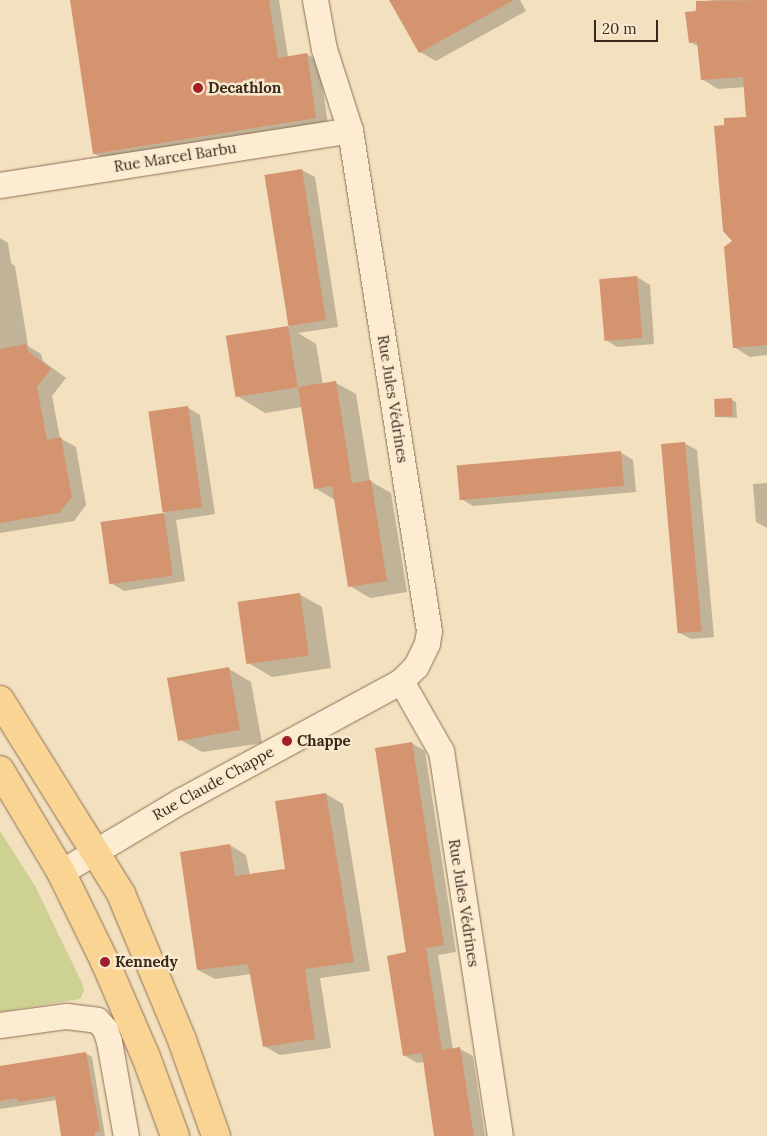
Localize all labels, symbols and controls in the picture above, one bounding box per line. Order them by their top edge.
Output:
scale bar [597,10,661,42]
text: 20 m [602,19,637,38]
place label: Decathlon [208,79,281,97]
marker: Decathlon [192,82,204,94]
street label: Rue Marcel Barbu [113,138,237,176]
street label: Rue Jules Védrines [374,334,412,464]
place label: Chappe [297,732,351,750]
marker: Chappe [281,735,293,747]
street label: Rue Claude Chappe [149,742,277,824]
street label: Rue Jules Védrines [445,838,483,968]
place label: Kennedy [115,953,178,971]
marker: Kennedy [99,956,111,968]

